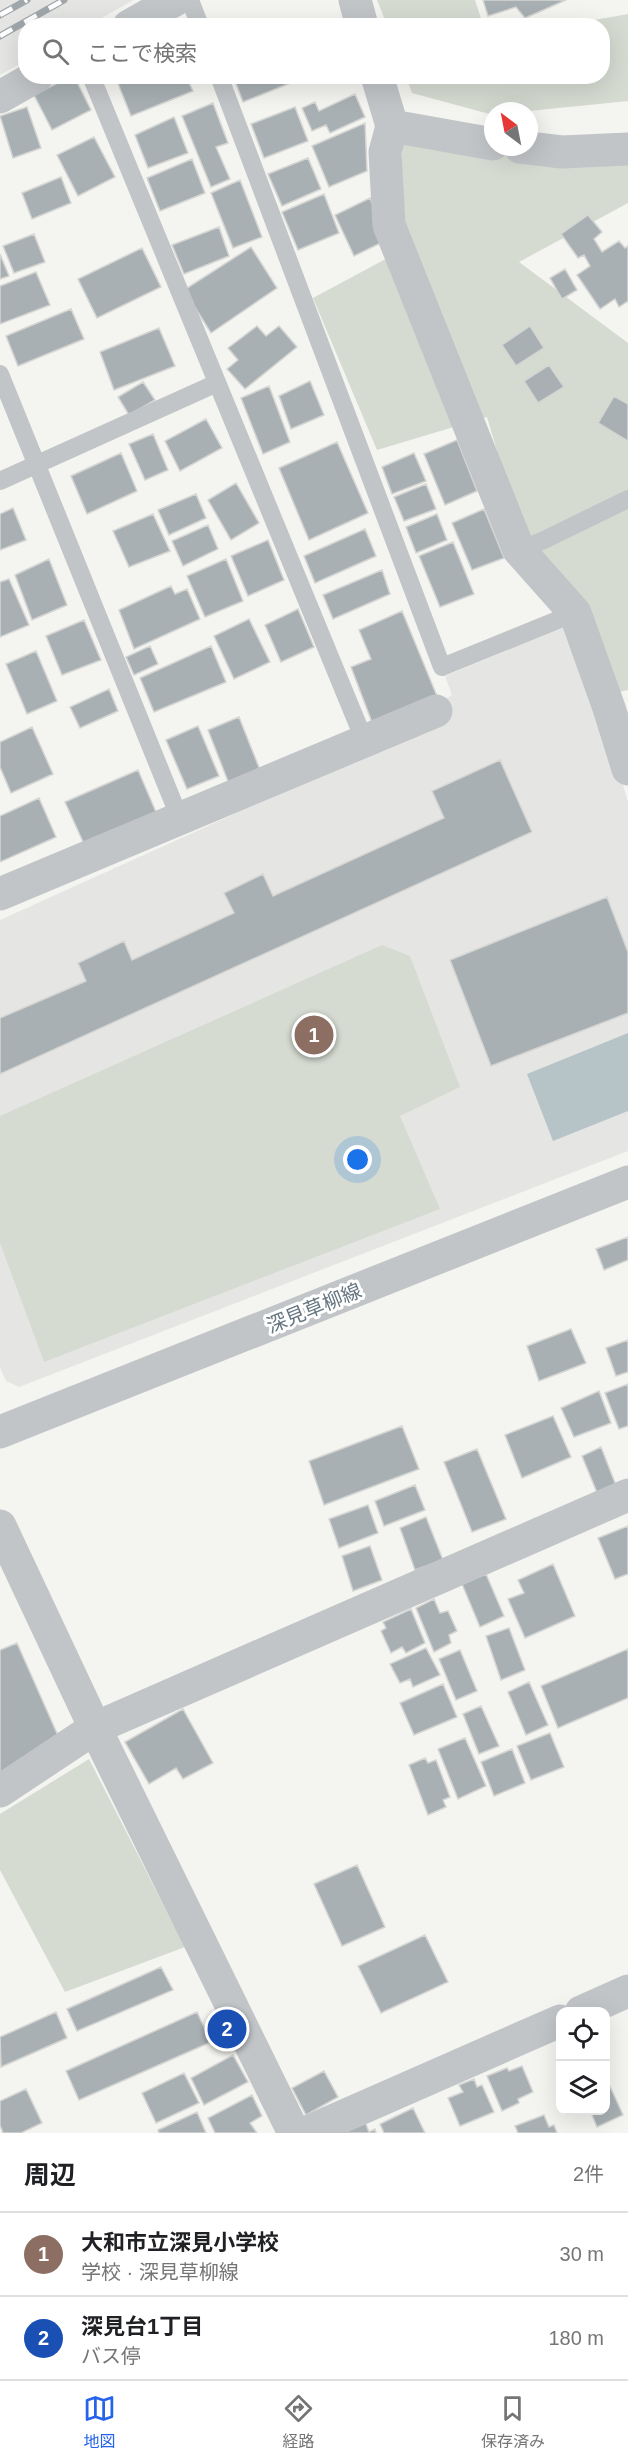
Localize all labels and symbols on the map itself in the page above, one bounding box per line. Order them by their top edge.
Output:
north arrow [484,102,538,156]
pin: 1 [294,1012,334,1058]
your location [343,1145,372,1174]
street label: 深見草柳線 [264,1279,364,1337]
pin: 2 [208,2006,246,2052]

